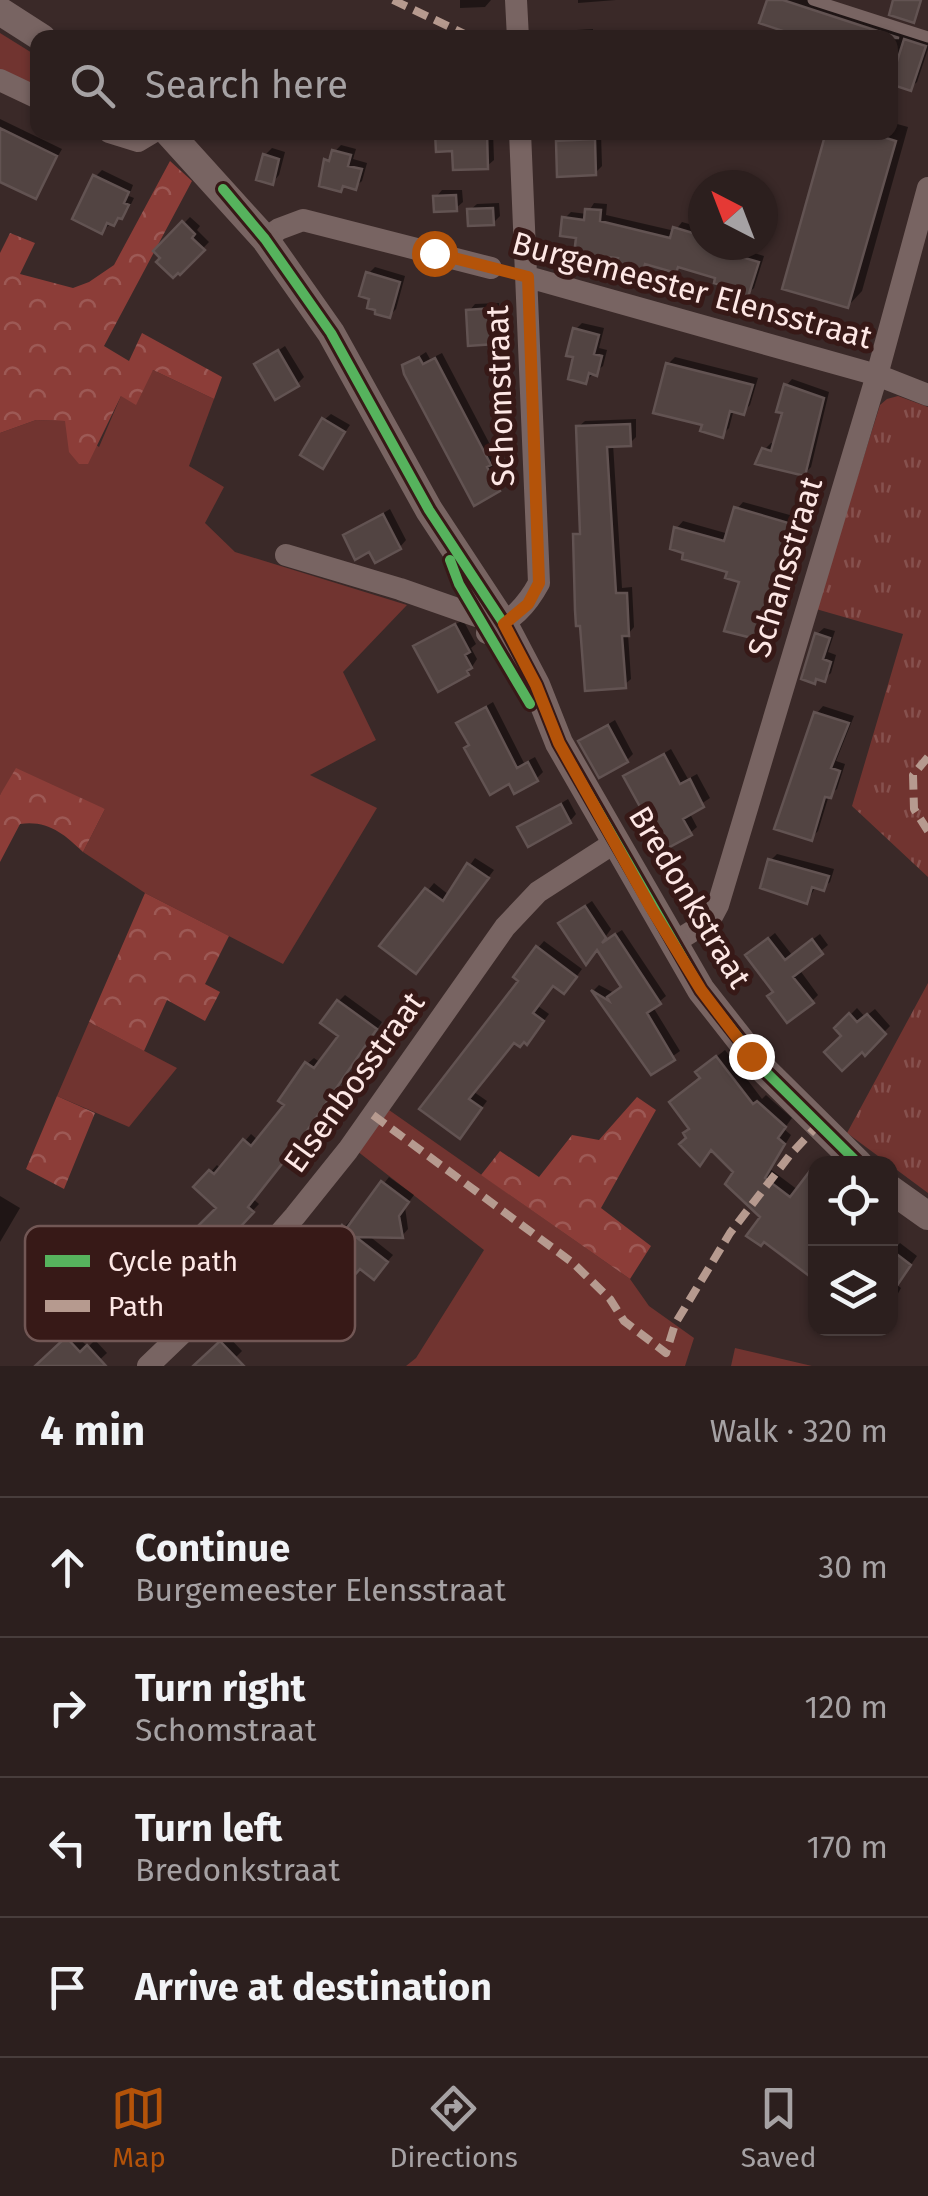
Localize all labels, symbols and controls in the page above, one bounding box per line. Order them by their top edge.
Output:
search box [30,30,898,140]
icon: search [65,58,120,113]
text: Search here [145,62,348,108]
north arrow [688,170,778,260]
street label: Burgemeester Elensstraat [508,224,877,356]
route start [412,231,458,277]
street label: Schomstraat [478,304,522,487]
street label: Schansstraat [740,472,831,662]
street label: Bredonkstraat [621,799,759,995]
street label: Elsenbosstraat [276,984,432,1180]
route end [729,1034,775,1080]
map controls [808,1156,898,1336]
button: locate [808,1156,898,1246]
legend [25,1226,355,1341]
text: Cycle path [108,1245,238,1278]
button: layers [808,1246,898,1336]
text: Path [108,1290,164,1323]
text: 4 min [40,1406,145,1456]
text: Walk · 320 m [710,1412,888,1450]
text: Continue [135,1525,290,1571]
icon: ahead [40,1540,95,1595]
text: 30 m [818,1548,888,1586]
text: Burgemeester Elensstraat [135,1571,506,1609]
text: Turn right [135,1665,305,1711]
icon: right [40,1680,95,1735]
text: 120 m [805,1688,888,1726]
text: Schomstraat [135,1711,317,1749]
text: Turn left [135,1805,282,1851]
icon: left [40,1820,95,1875]
text: 170 m [807,1828,888,1866]
text: Bredonkstraat [135,1851,340,1889]
icon: arrive [40,1960,95,2015]
text: Arrive at destination [135,1964,492,2010]
tab: Map [111,2081,166,2174]
tab: Directions [389,2081,518,2174]
tab: Saved [741,2081,817,2174]

